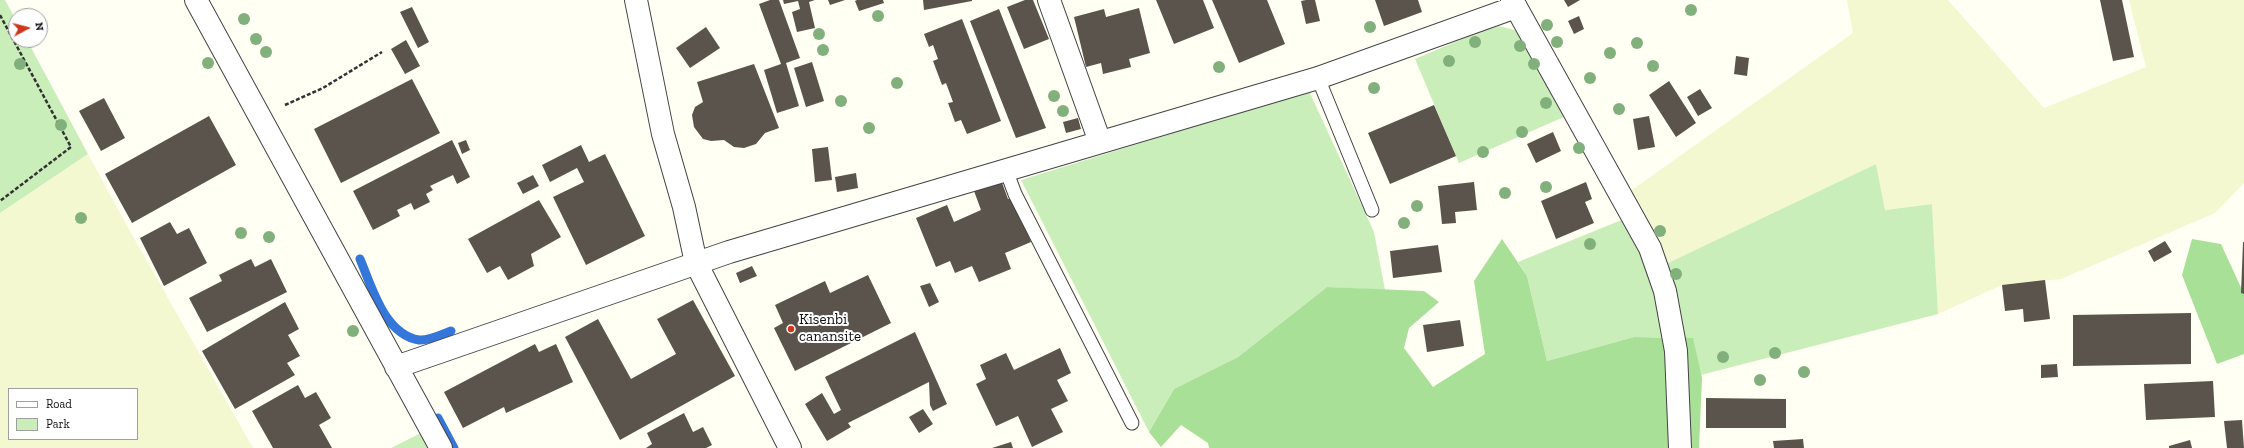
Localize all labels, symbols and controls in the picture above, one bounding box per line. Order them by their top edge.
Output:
north arrow [8,8,48,48]
text: N [32,22,46,32]
place label: Kisenbi canansite [799,311,861,346]
marker: Kisenbi canansite [786,324,796,334]
legend [8,388,138,440]
text: Road [46,397,72,411]
text: Park [46,417,70,431]

